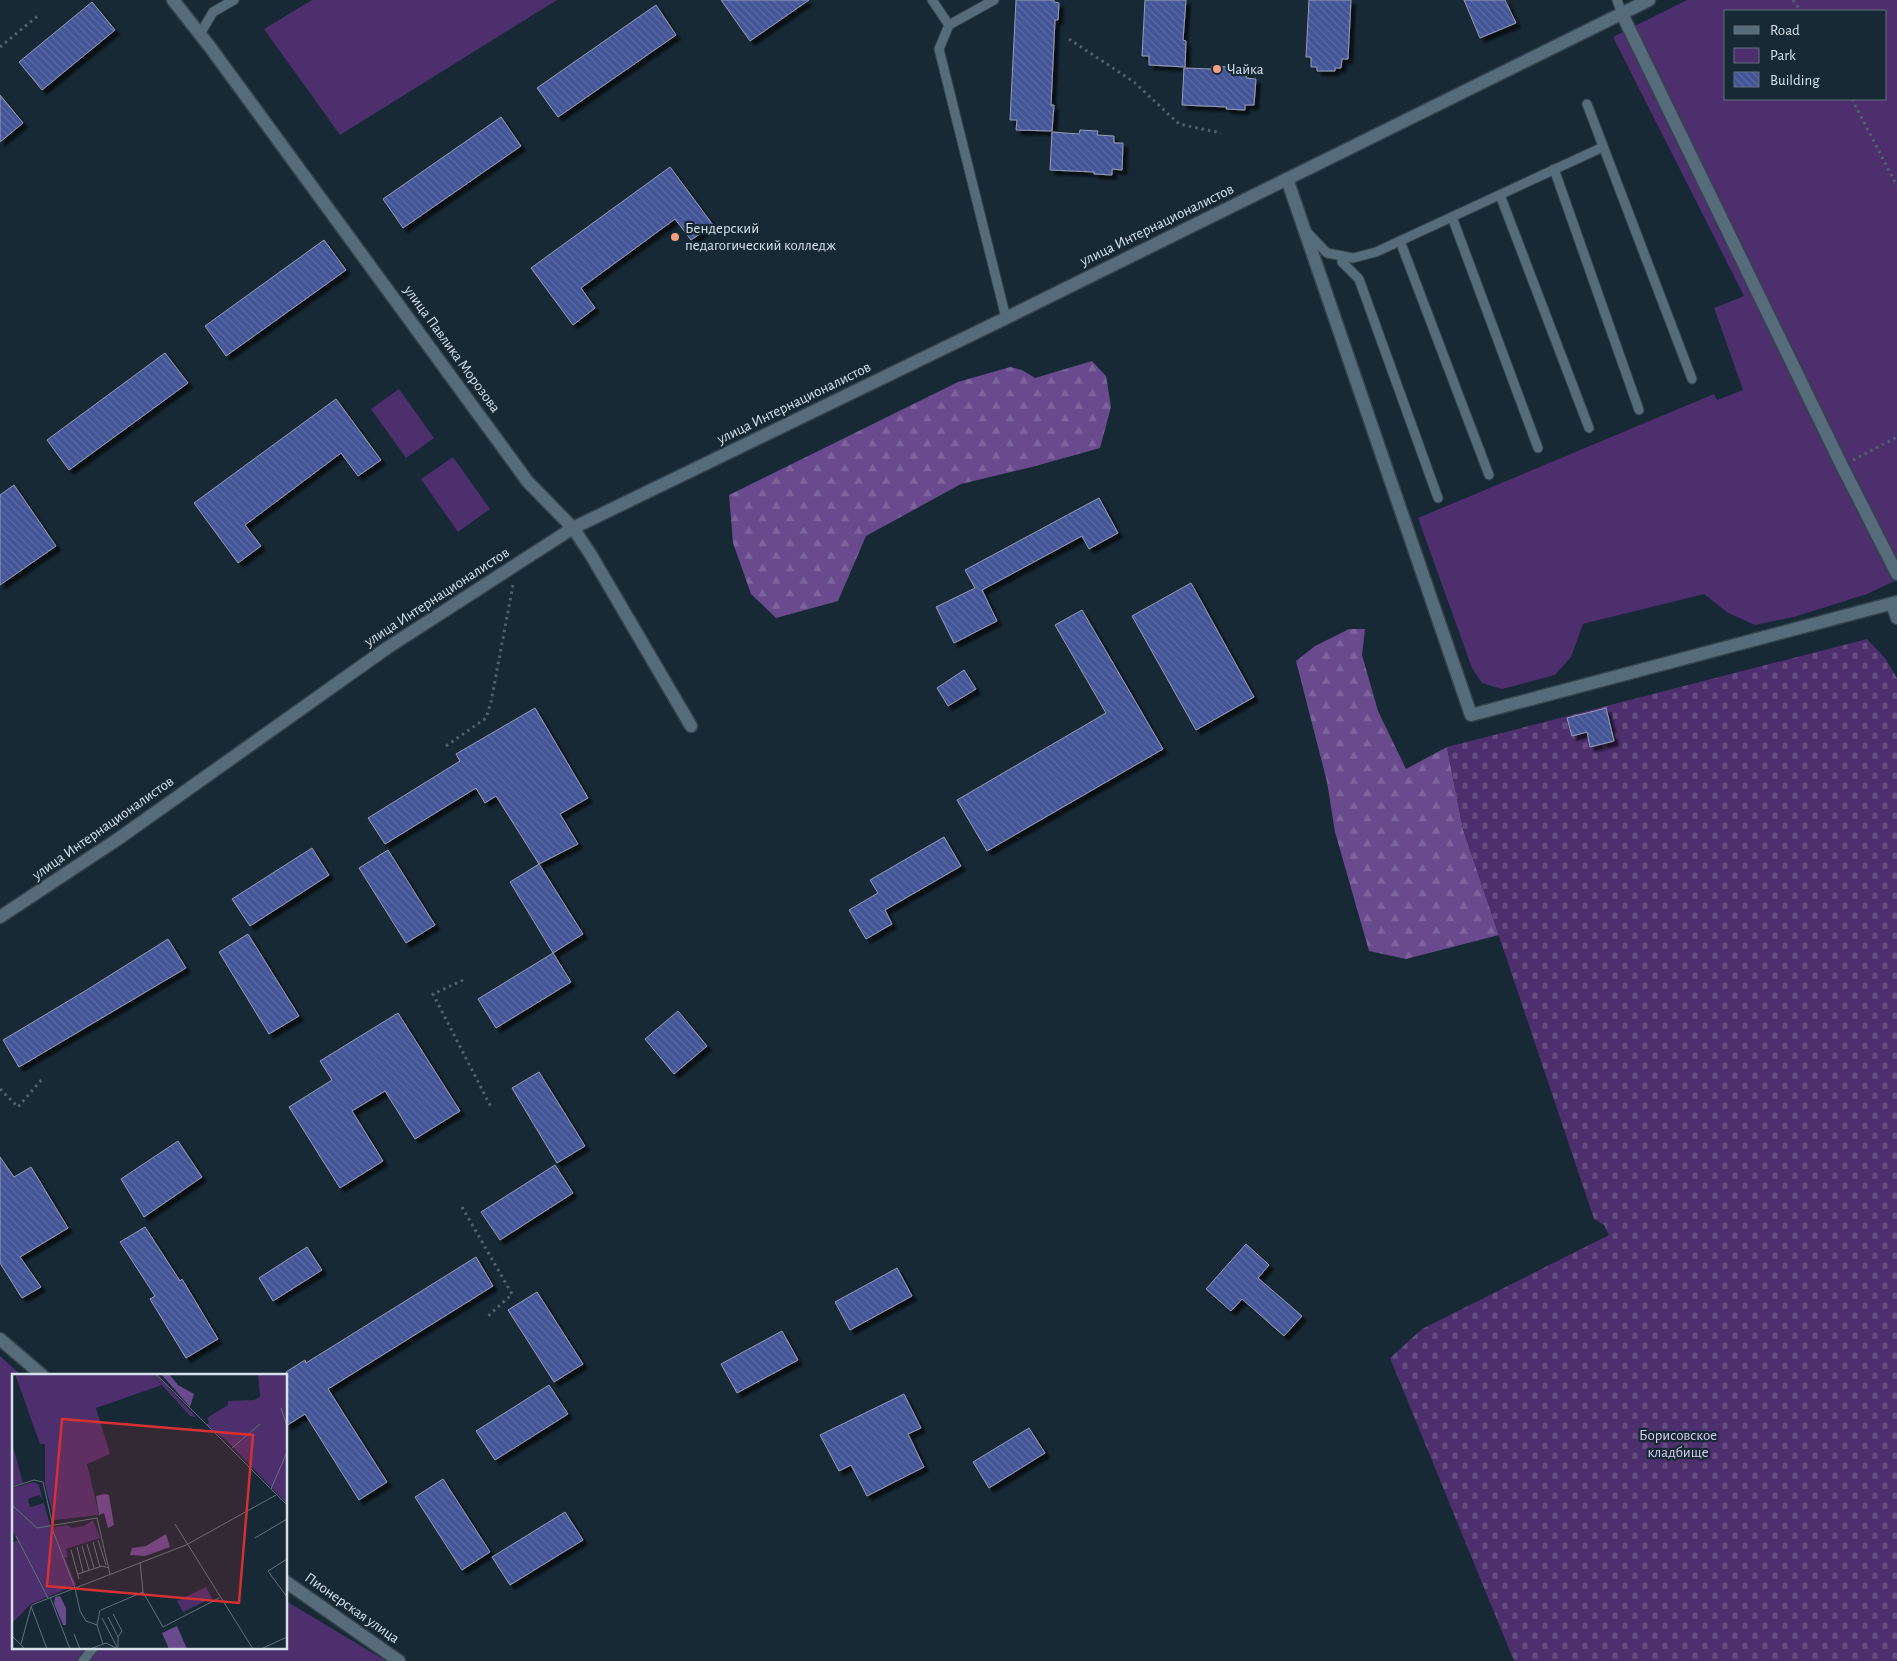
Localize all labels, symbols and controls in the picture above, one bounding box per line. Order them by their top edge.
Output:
legend [1724,10,1887,100]
text: Road [1770,23,1800,38]
text: Park [1770,48,1796,63]
place label: Чайка [1227,62,1264,77]
marker: Чайка [1211,63,1223,75]
text: Building [1770,73,1820,88]
street label: улица Интернационалистов [1077,181,1236,269]
place label: Бендерский педагогический колледж [685,221,836,253]
marker: Бендерский педагогический колледж [669,231,681,243]
street label: улица Павлика Морозова [400,282,503,415]
street label: улица Интернационалистов [714,359,873,447]
street label: улица Интернационалистов [361,545,512,650]
street label: улица Интернационалистов [29,773,177,883]
inset map [12,1374,288,1648]
park label: Борисовское кладбище [1639,1428,1717,1460]
street label: Пионерская улица [302,1570,402,1646]

